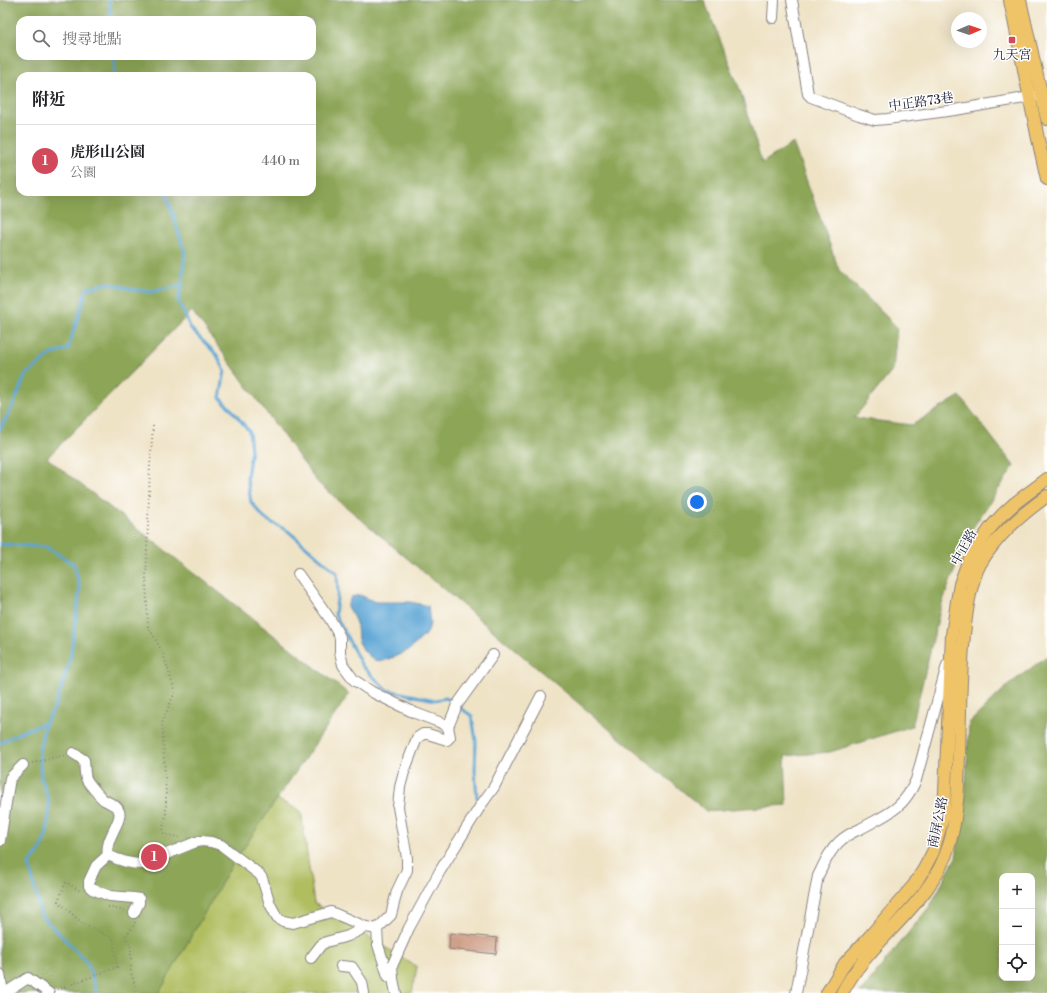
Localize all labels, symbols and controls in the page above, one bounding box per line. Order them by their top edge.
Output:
north arrow [951,12,987,48]
search box [16,16,316,60]
icon: search [30,27,52,49]
text: 搜尋地點 [62,30,122,49]
marker: 九天宮 [1007,35,1017,45]
place label: 九天宮 [992,47,1032,63]
text: 附近 [32,89,66,111]
street label: 中正路73巷 [888,90,955,114]
text: 虎形山公園 [70,143,145,162]
text: 1 [42,153,48,169]
text: 440 m [262,153,300,169]
text: 公園 [70,165,96,181]
your location [687,492,707,512]
street label: 中正路 [947,527,980,568]
street label: 南屏公路 [925,795,951,849]
pin: 1 [141,842,167,872]
map controls [999,873,1035,981]
button: + [999,873,1035,909]
button: − [999,909,1035,945]
button: locate [999,945,1035,981]

